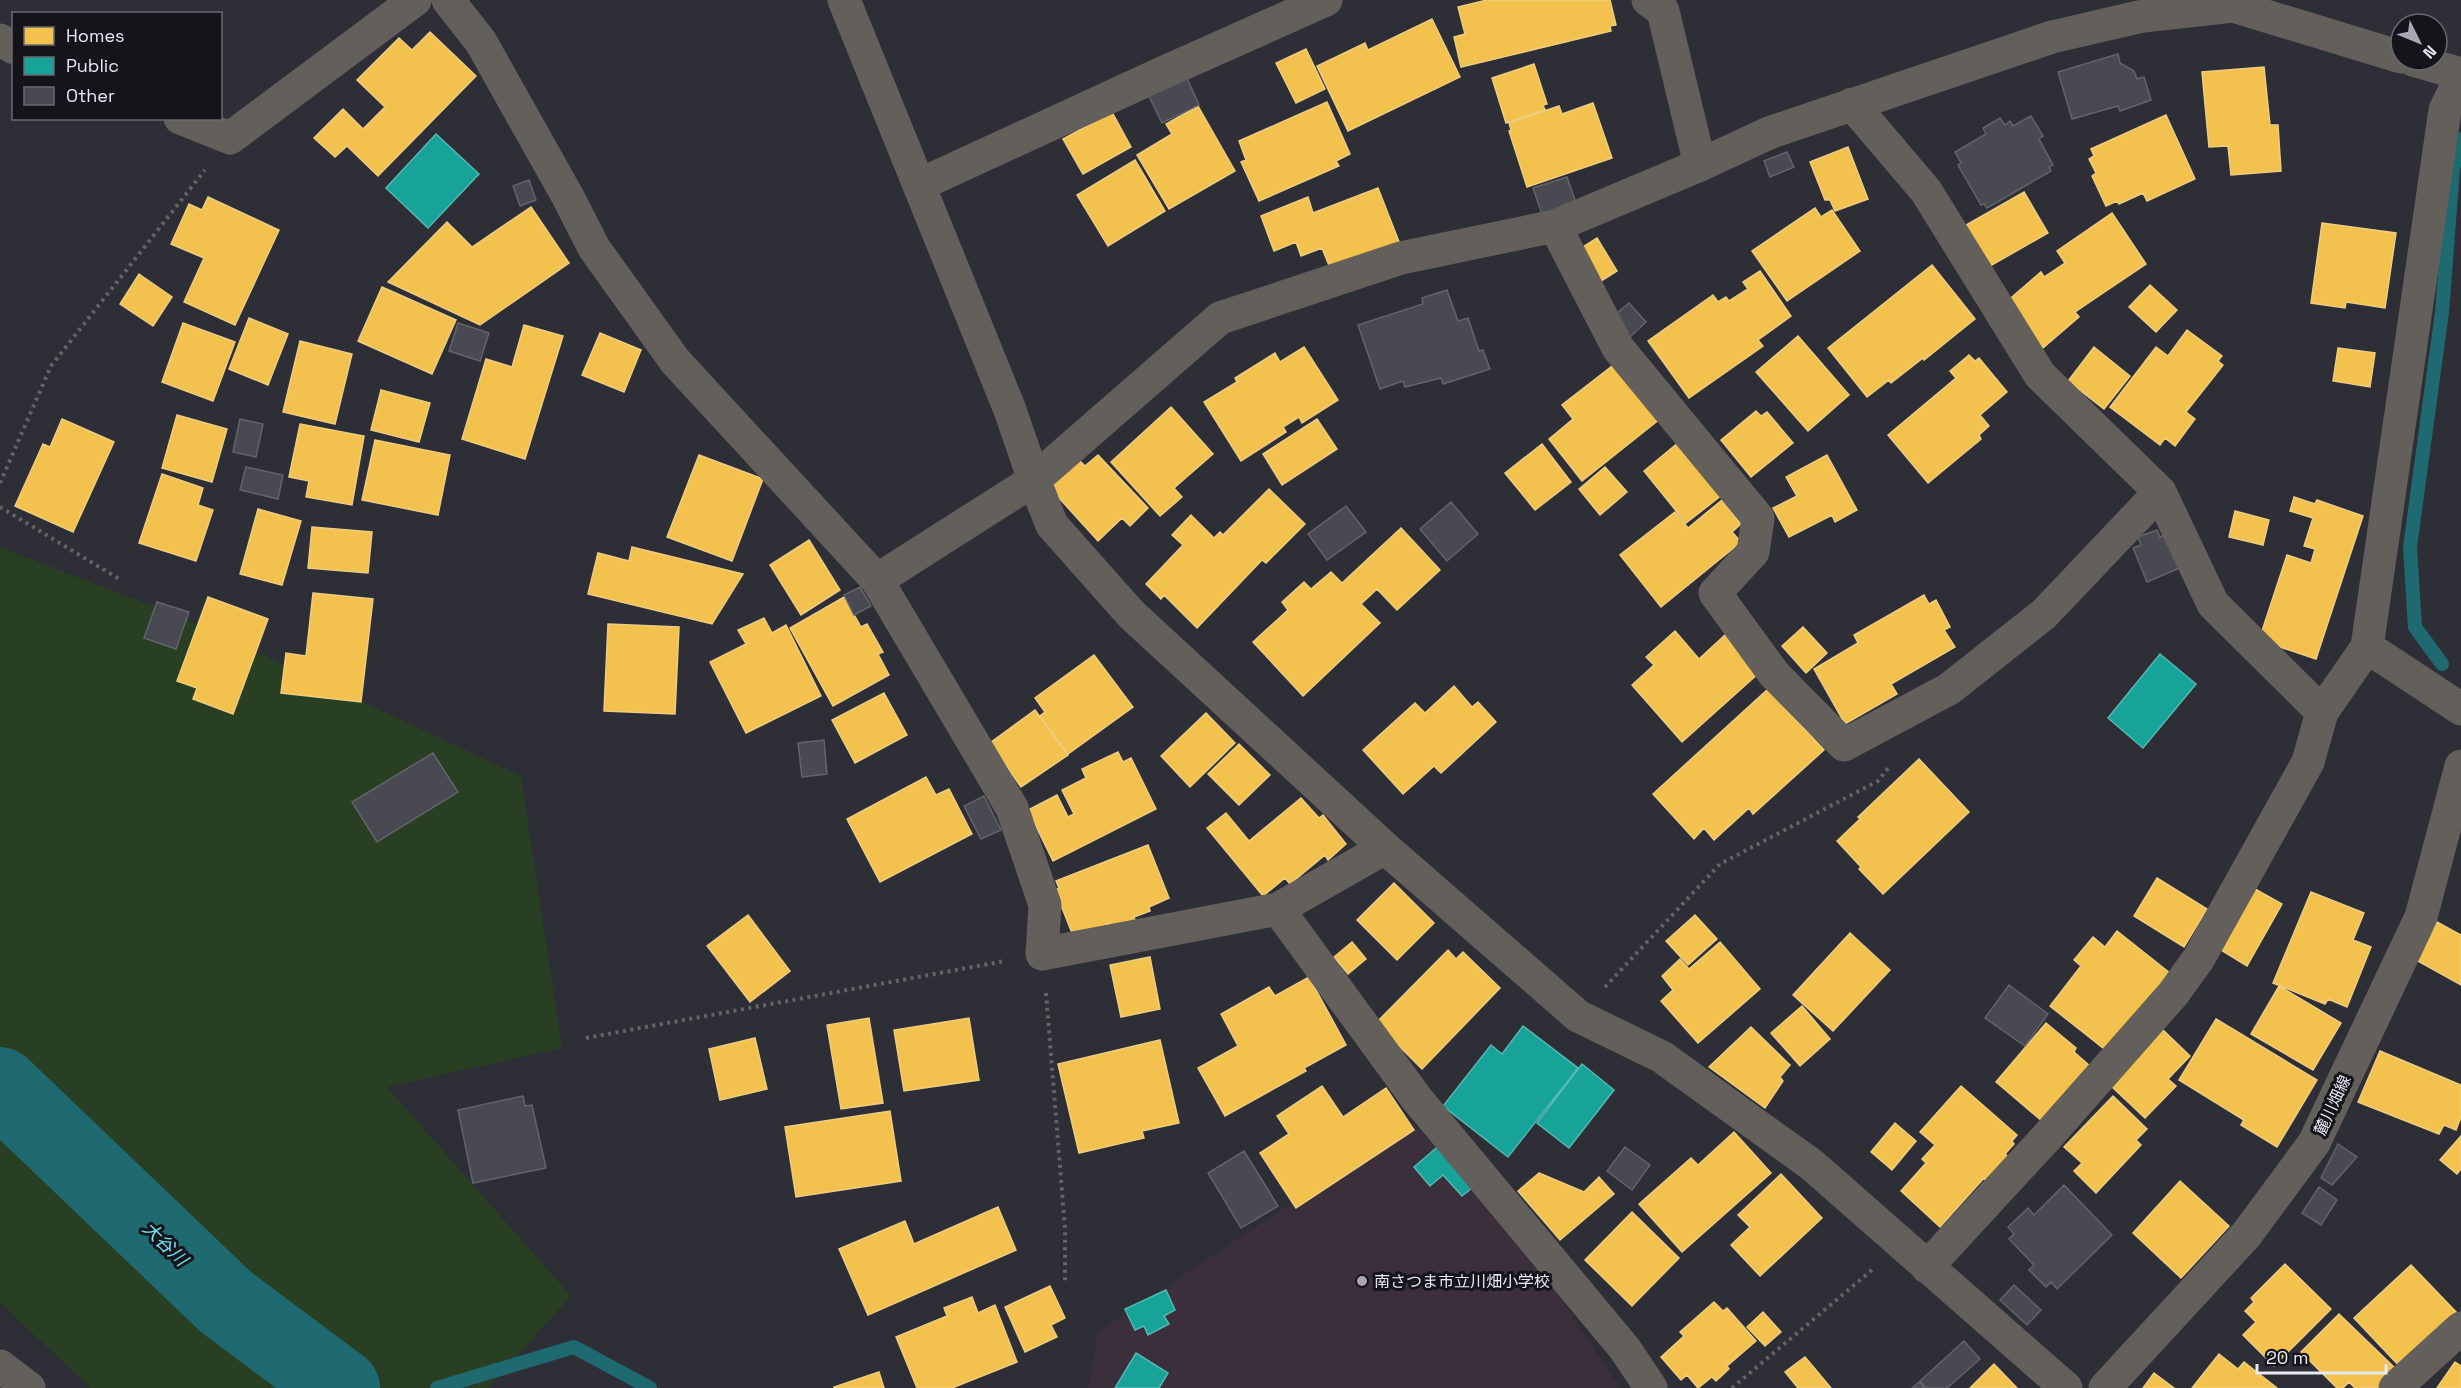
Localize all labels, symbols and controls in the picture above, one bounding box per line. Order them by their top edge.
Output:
legend [12,12,222,120]
north arrow [2389,12,2449,72]
text: Homes [66,24,125,47]
text: N [2418,41,2441,63]
text: Public [66,54,119,77]
text: Other [66,84,115,107]
street label: 麓川畑線 [2309,1072,2355,1139]
water label: 大谷川 [138,1217,194,1272]
place label: 南さつま市立川畑小学校 [1374,1271,1550,1292]
marker: 南さつま市立川畑小学校 [1355,1274,1369,1288]
scale bar [2257,1337,2386,1375]
text: 20 m [2266,1346,2309,1369]

